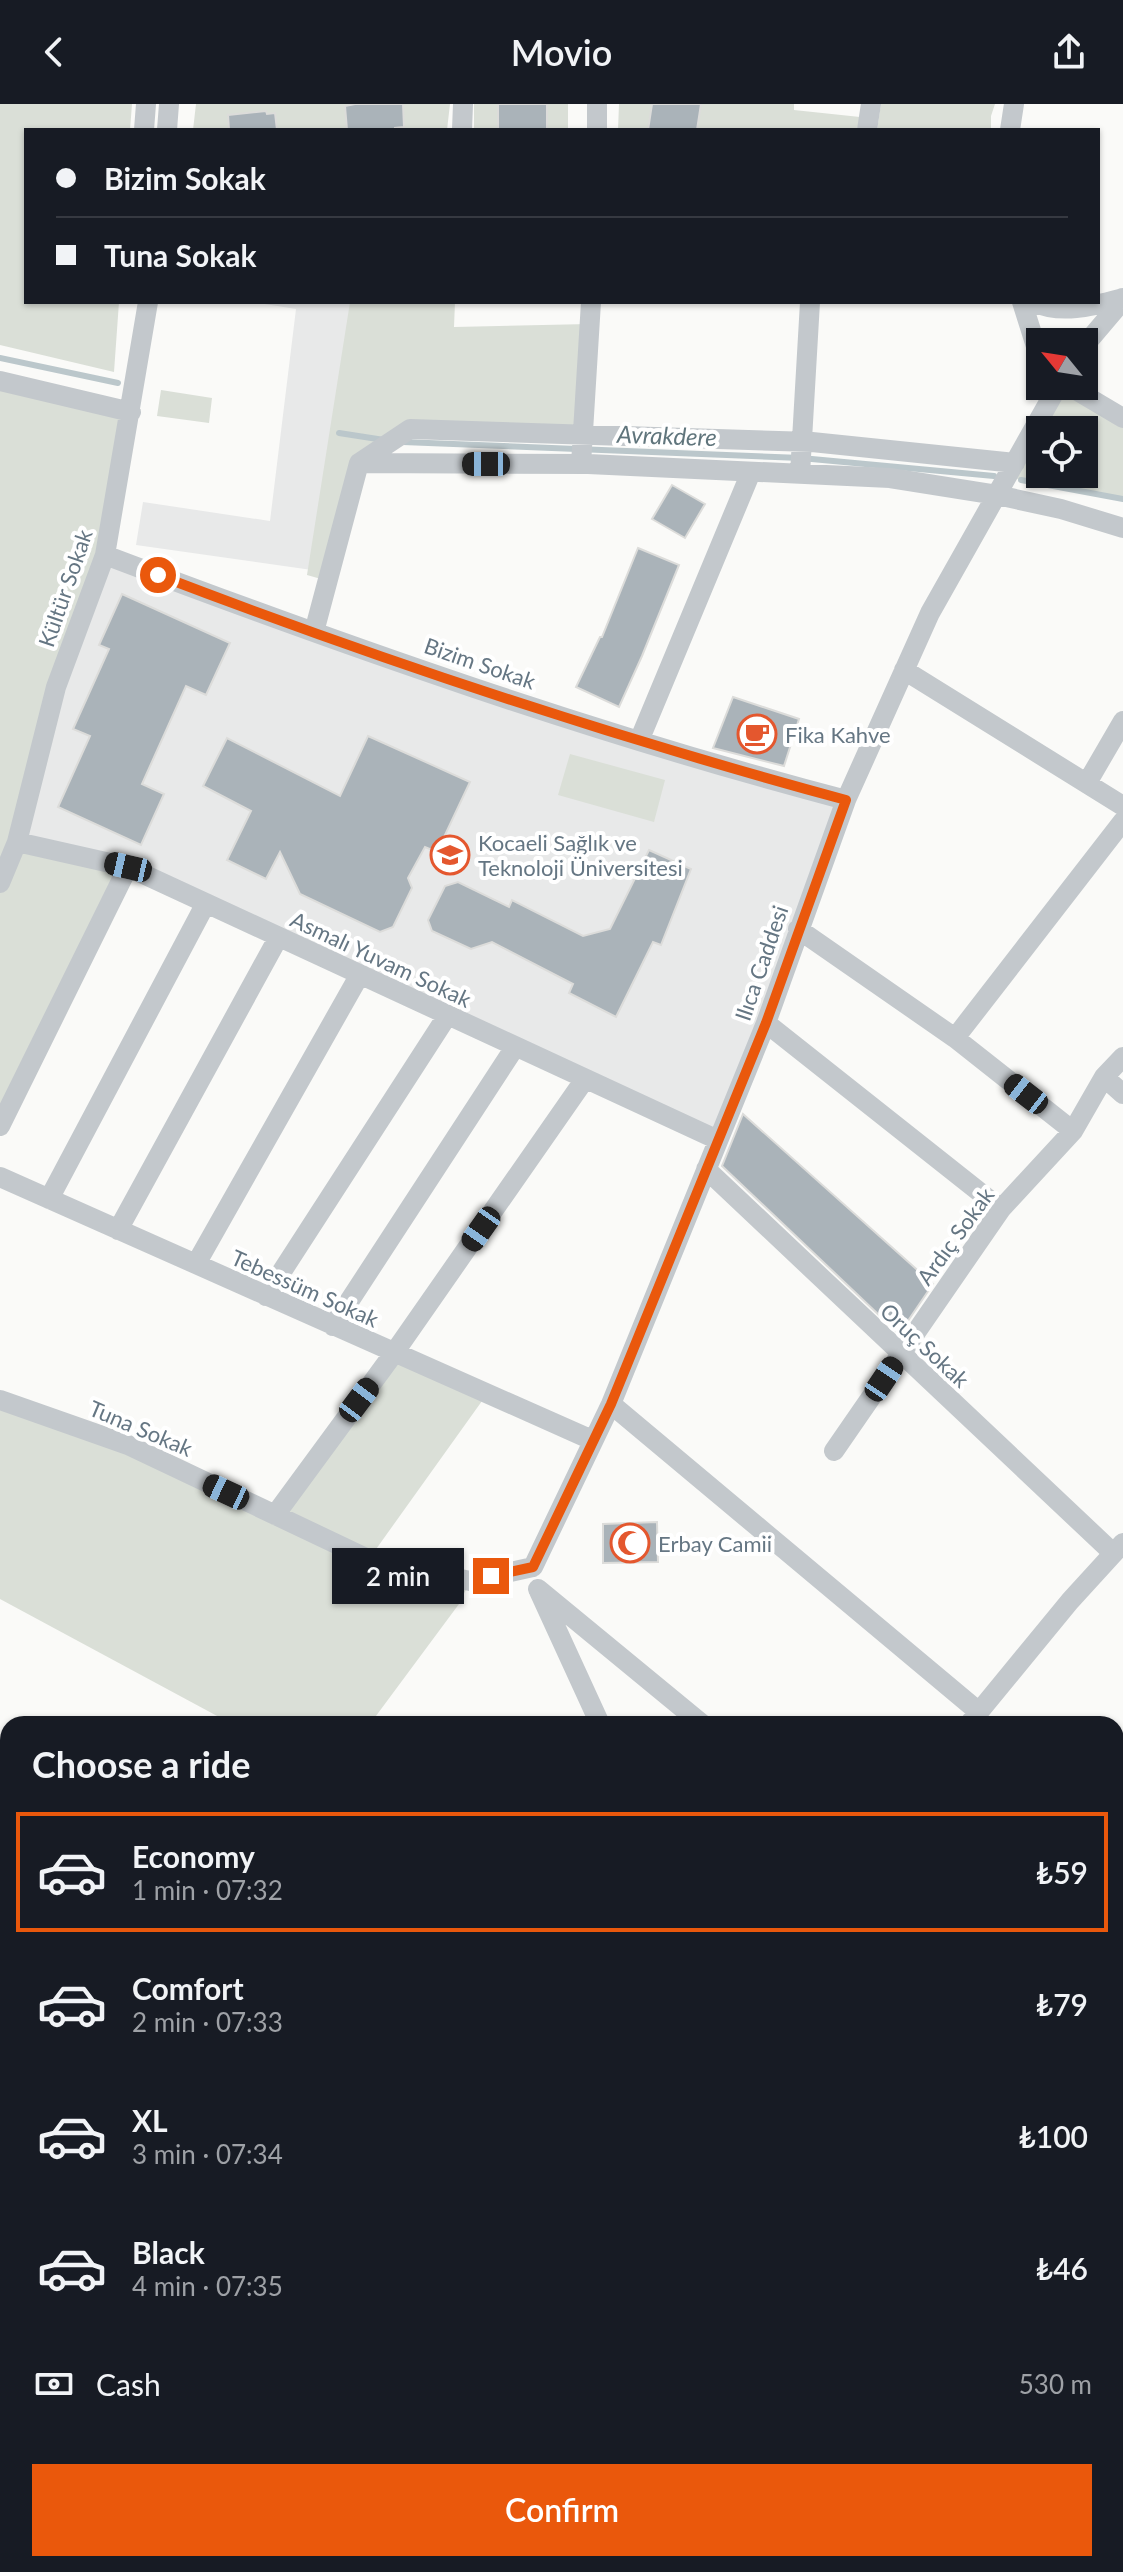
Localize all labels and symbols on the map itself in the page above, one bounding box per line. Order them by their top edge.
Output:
north arrow [1026,328,1098,400]
water label: Avrakdere [616,419,717,451]
car [462,452,510,476]
street label: Kültür Sokak [32,525,98,650]
route start [140,557,176,593]
street label: Bizim Sokak [421,631,540,695]
cafe icon: Fika Kahve [736,713,778,755]
place label: Fika Kahve [785,721,891,748]
place label: Kocaeli Sağlık ve Teknoloji Üniversitesi [478,829,683,881]
school or university icon: Kocaeli Sağlık ve Teknoloji Üniversitesi [429,834,471,876]
car [102,850,154,884]
street label: Ilıca Caddesi [729,902,793,1024]
street label: Asmalı Yuvam Sokak [286,905,476,1013]
car [1000,1070,1052,1118]
street label: Ardıç Sokak [911,1181,1000,1290]
car [457,1202,505,1256]
street label: Tebessüm Sokak [227,1243,384,1333]
street label: Oruç Sokak [875,1297,976,1393]
car [861,1352,907,1406]
car [335,1374,383,1426]
street label: Tuna Sokak [85,1394,197,1462]
car [199,1471,253,1513]
mosque icon: Erbay Camii [609,1522,651,1564]
place label: Erbay Camii [658,1530,772,1557]
callout: 2 min [331,1548,463,1604]
route end [473,1558,509,1594]

